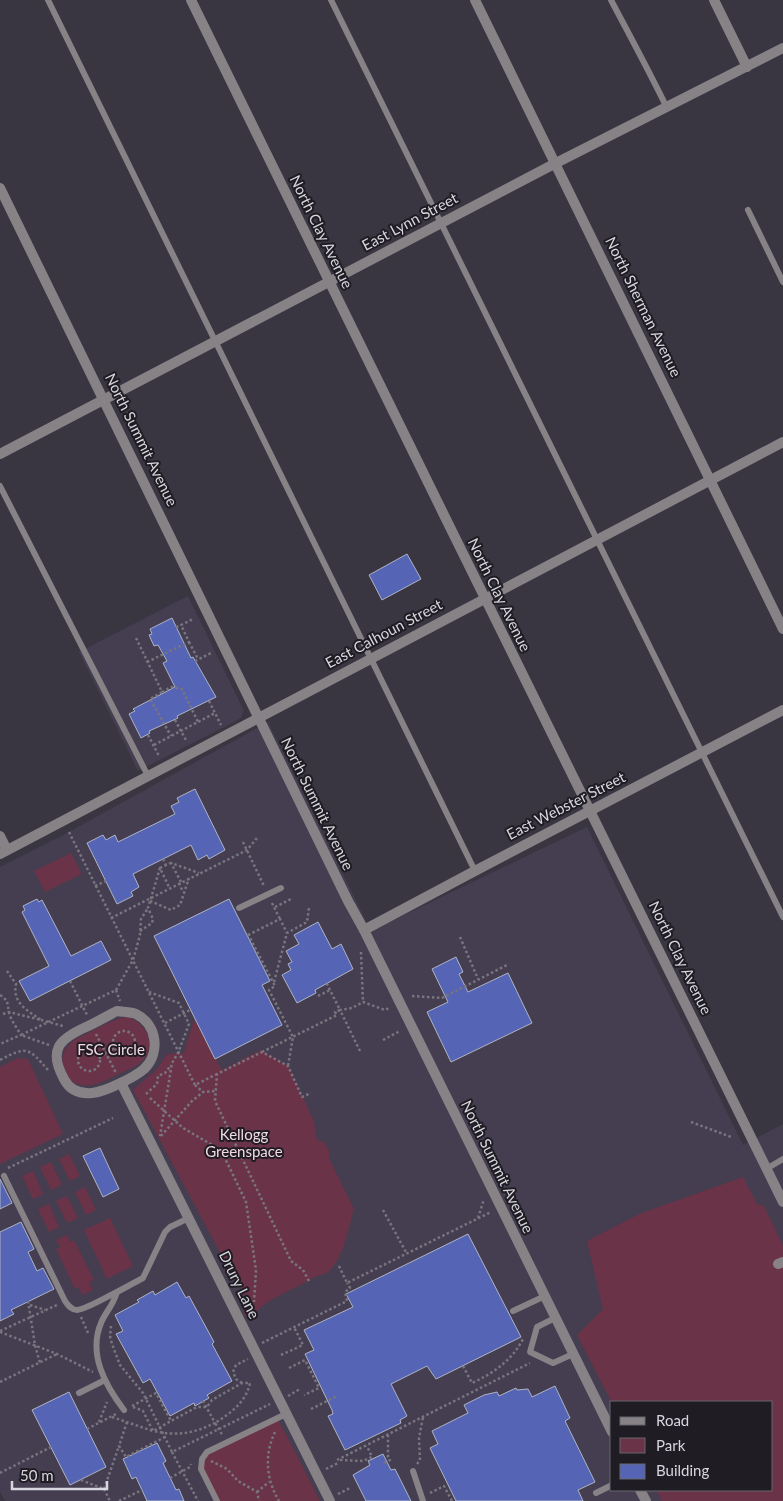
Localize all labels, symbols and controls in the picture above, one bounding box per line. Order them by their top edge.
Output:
street label: North Clay Avenue [287,172,357,291]
street label: East Lynn Street [359,188,461,254]
street label: North Sherman Avenue [602,234,686,380]
street label: North Summit Avenue [102,370,182,509]
street label: North Clay Avenue [465,535,535,654]
street label: East Calhoun Street [322,594,446,672]
street label: North Summit Avenue [278,734,358,873]
street label: East Webster Street [503,767,628,843]
street label: North Clay Avenue [646,898,716,1017]
park label: FSC Circle [77,1040,145,1058]
street label: North Summit Avenue [458,1097,538,1236]
park label: Kellogg Greenspace [205,1125,283,1160]
street label: Drury Lane [216,1248,264,1321]
legend [610,1401,773,1491]
text: Road [656,1411,689,1429]
text: Park [656,1436,686,1454]
scale bar [12,1458,108,1490]
text: Building [656,1461,709,1479]
text: 50 m [20,1466,54,1484]

